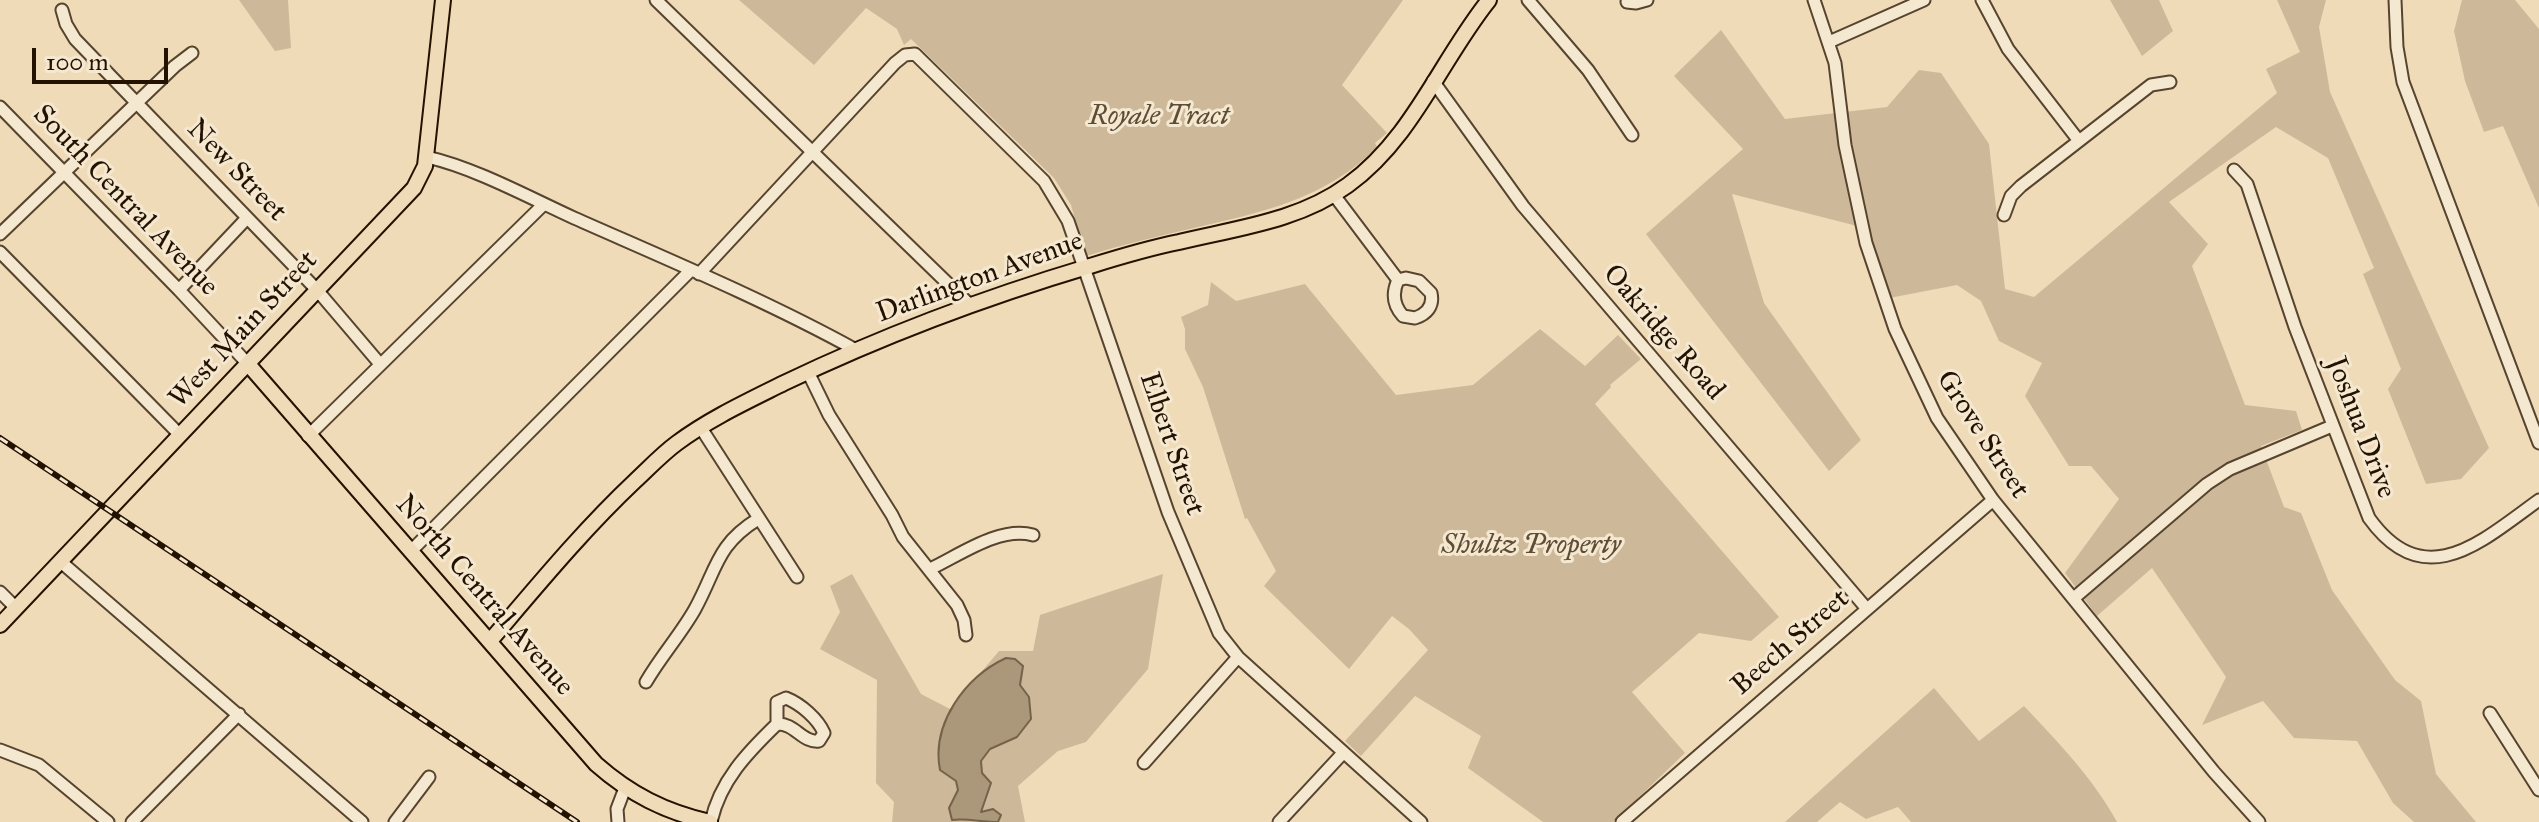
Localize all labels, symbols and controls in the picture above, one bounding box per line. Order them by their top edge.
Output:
scale bar [36,32,172,82]
text: 100 m [46,47,109,77]
street label: South Central Avenue [25,99,225,303]
park label: Royale Tract [1089,100,1229,134]
street label: New Street [179,113,293,229]
street label: Darlington Avenue [872,225,1088,331]
street label: West Main Street [163,245,325,415]
street label: Oakridge Road [1595,258,1731,408]
street label: Joshua Drive [2318,353,2402,503]
street label: Grove Street [1928,365,2036,505]
street label: Elbert Street [1131,368,1211,520]
street label: North Central Avenue [388,489,580,703]
park label: Shultz Property [1441,529,1621,563]
street label: Beech Street [1725,583,1857,703]

